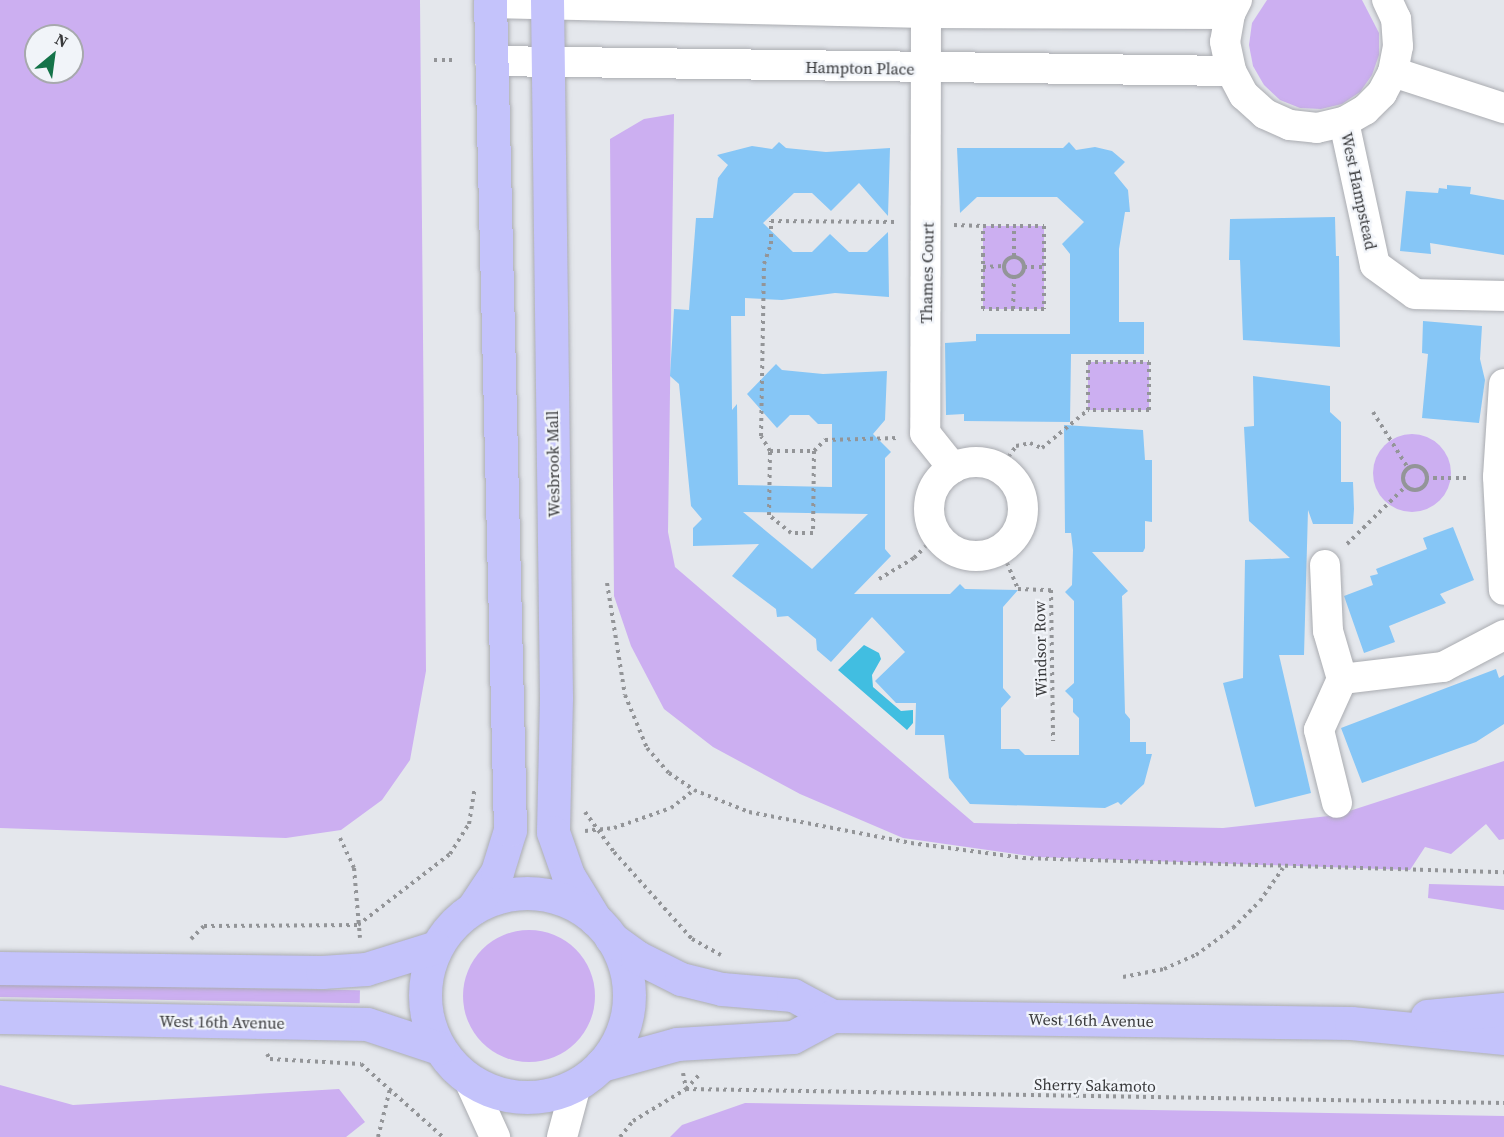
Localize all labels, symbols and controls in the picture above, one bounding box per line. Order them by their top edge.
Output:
north arrow [24,24,84,84]
text: N [51,28,72,52]
street label: Hampton Place [805,57,915,79]
street label: West Hampstead [1337,131,1381,251]
street label: Thames Court [917,222,937,324]
street label: Wesbrook Mall [542,410,564,518]
street label: Windsor Row [1030,601,1050,697]
street label: West 16th Avenue [1028,1009,1154,1031]
street label: West 16th Avenue [159,1011,285,1033]
street label: Sherry Sakamoto [1034,1074,1156,1096]

